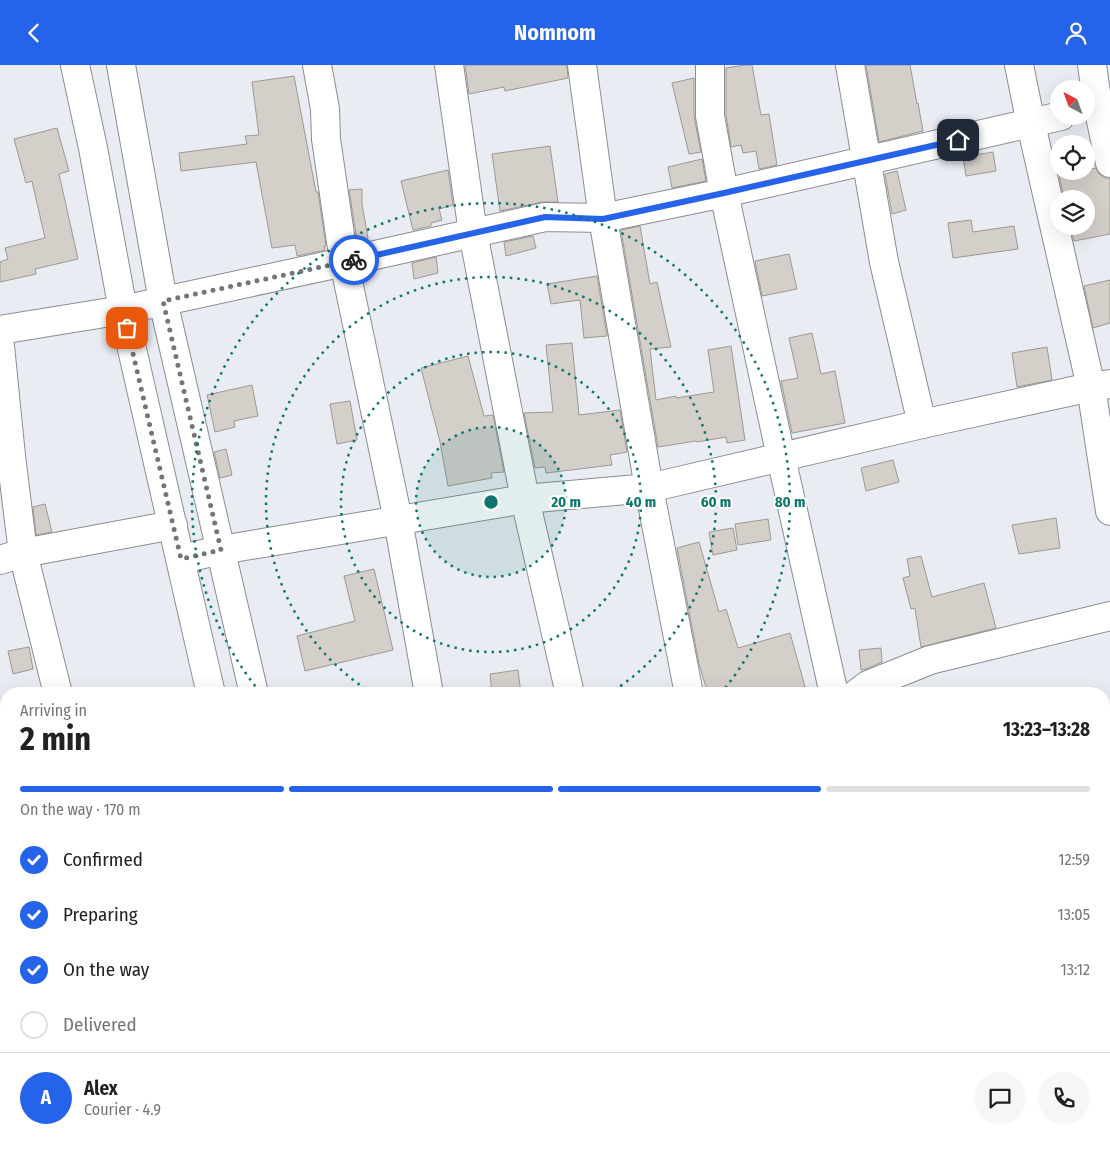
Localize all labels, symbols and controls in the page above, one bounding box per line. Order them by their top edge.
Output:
icon: back [20,19,48,47]
text: Nomnom [514,19,596,46]
icon: person [1062,19,1090,47]
north arrow [1050,80,1095,125]
map controls [1050,80,1095,235]
pin [937,119,979,161]
icon: home [944,126,972,154]
button: locate [1050,135,1095,180]
button: layers [1050,190,1095,235]
courier [329,235,379,285]
icon: bike [340,246,368,274]
pin [106,307,148,349]
icon: bag [113,314,141,342]
centre of rings [482,493,500,511]
text: 20 m [550,493,581,511]
text: 40 m [626,493,656,511]
text: 60 m [701,493,731,511]
text: 80 m [775,493,805,511]
text: Arriving in [20,701,87,720]
text: 13:23–13:28 [1003,718,1090,741]
text: 2 min [20,720,91,758]
text: On the way · 170 m [20,800,140,819]
icon: check [20,846,48,874]
text: Confirmed [63,848,143,871]
text: 12:59 [1058,850,1090,869]
icon: check [20,901,48,929]
text: Preparing [63,903,138,926]
text: 13:05 [1057,905,1090,924]
icon: check [20,956,48,984]
text: On the way [63,958,149,981]
text: 13:12 [1061,960,1090,979]
text: Delivered [63,1013,137,1036]
button: chat [974,1072,1026,1124]
button: phone [1038,1072,1090,1124]
text: Alex [84,1077,118,1100]
text: A [41,1086,51,1109]
text: Courier · 4.9 [84,1100,161,1119]

